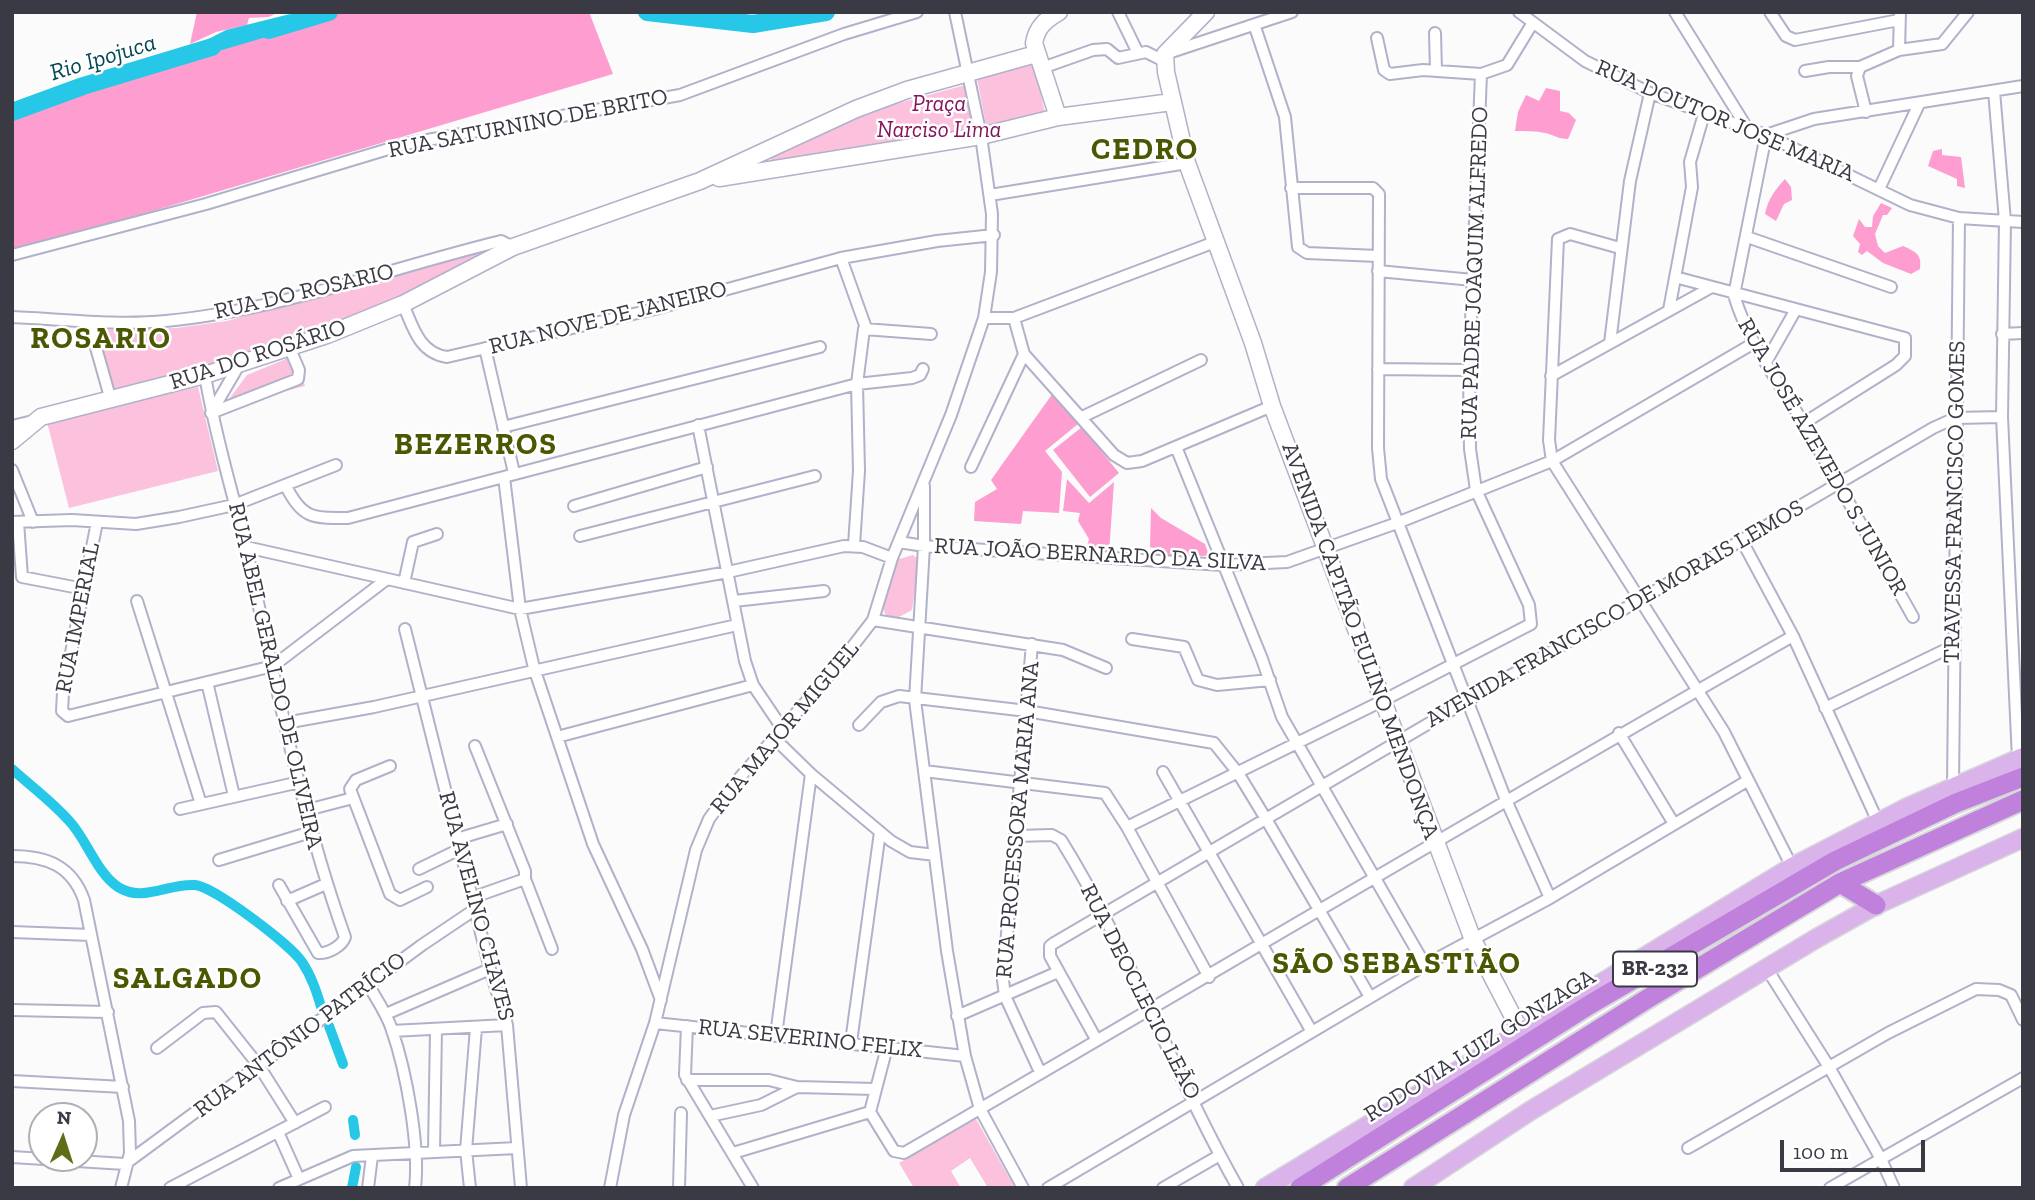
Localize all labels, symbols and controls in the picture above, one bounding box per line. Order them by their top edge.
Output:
water label: Rio Ipojuca [47,28,159,88]
street label: RUA DOUTOR JOSE MARIA [1591,54,1859,188]
street label: RUA SATURNINO DE BRITO [386,83,670,165]
park label: Praça Narciso Lima [877,90,1001,144]
street label: RUA PADRE JOAQUIM ALFREDO [1455,106,1495,440]
district label: CEDRO [1092,132,1198,168]
street label: RUA DO ROSARIO [212,258,396,326]
street label: RUA NOVE DE JANEIRO [486,275,730,361]
street label: RUA DO ROSÁRIO [167,314,349,396]
street label: RUA JOSÉ AZEVEDO S JUNIOR [1731,314,1913,600]
district label: ROSARIO [31,321,171,357]
street label: TRAVESSA FRANCISCO GOMES [1938,340,1972,664]
district label: BEZERROS [395,427,557,463]
street label: AVENIDA CAPITÃO EULINO MENDONÇA [1275,439,1445,843]
street label: AVENIDA FRANCISCO DE MORAIS LEMOS [1421,494,1809,734]
street label: RUA ABEL GERALDO DE OLIVEIRA [222,500,328,852]
street label: RUA JOÃO BERNARDO DA SILVA [933,533,1267,577]
street label: RUA IMPERIAL [50,540,106,696]
street label: RUA MAJOR MIGUEL [705,636,865,820]
street label: RUA PROFESSORA MARIA ANA [990,660,1046,980]
street label: RUA AVELINO CHAVES [432,788,520,1024]
street label: RUA DEOCLECIO LEÃO [1074,880,1206,1104]
street label: RUA ANTÔNIO PATRÍCIO [189,946,411,1124]
district label: SÃO SEBASTIÃO [1274,946,1520,982]
road number: BR-232 [1613,951,1697,986]
district label: SALGADO [114,961,262,997]
street label: RODOVIA LUIZ GONZAGA [1359,963,1601,1129]
street label: RUA SEVERINO FELIX [697,1014,923,1064]
north arrow [28,1102,98,1172]
text: N [56,1106,72,1129]
scale bar [1783,1126,1928,1170]
text: 100 m [1793,1139,1848,1164]

